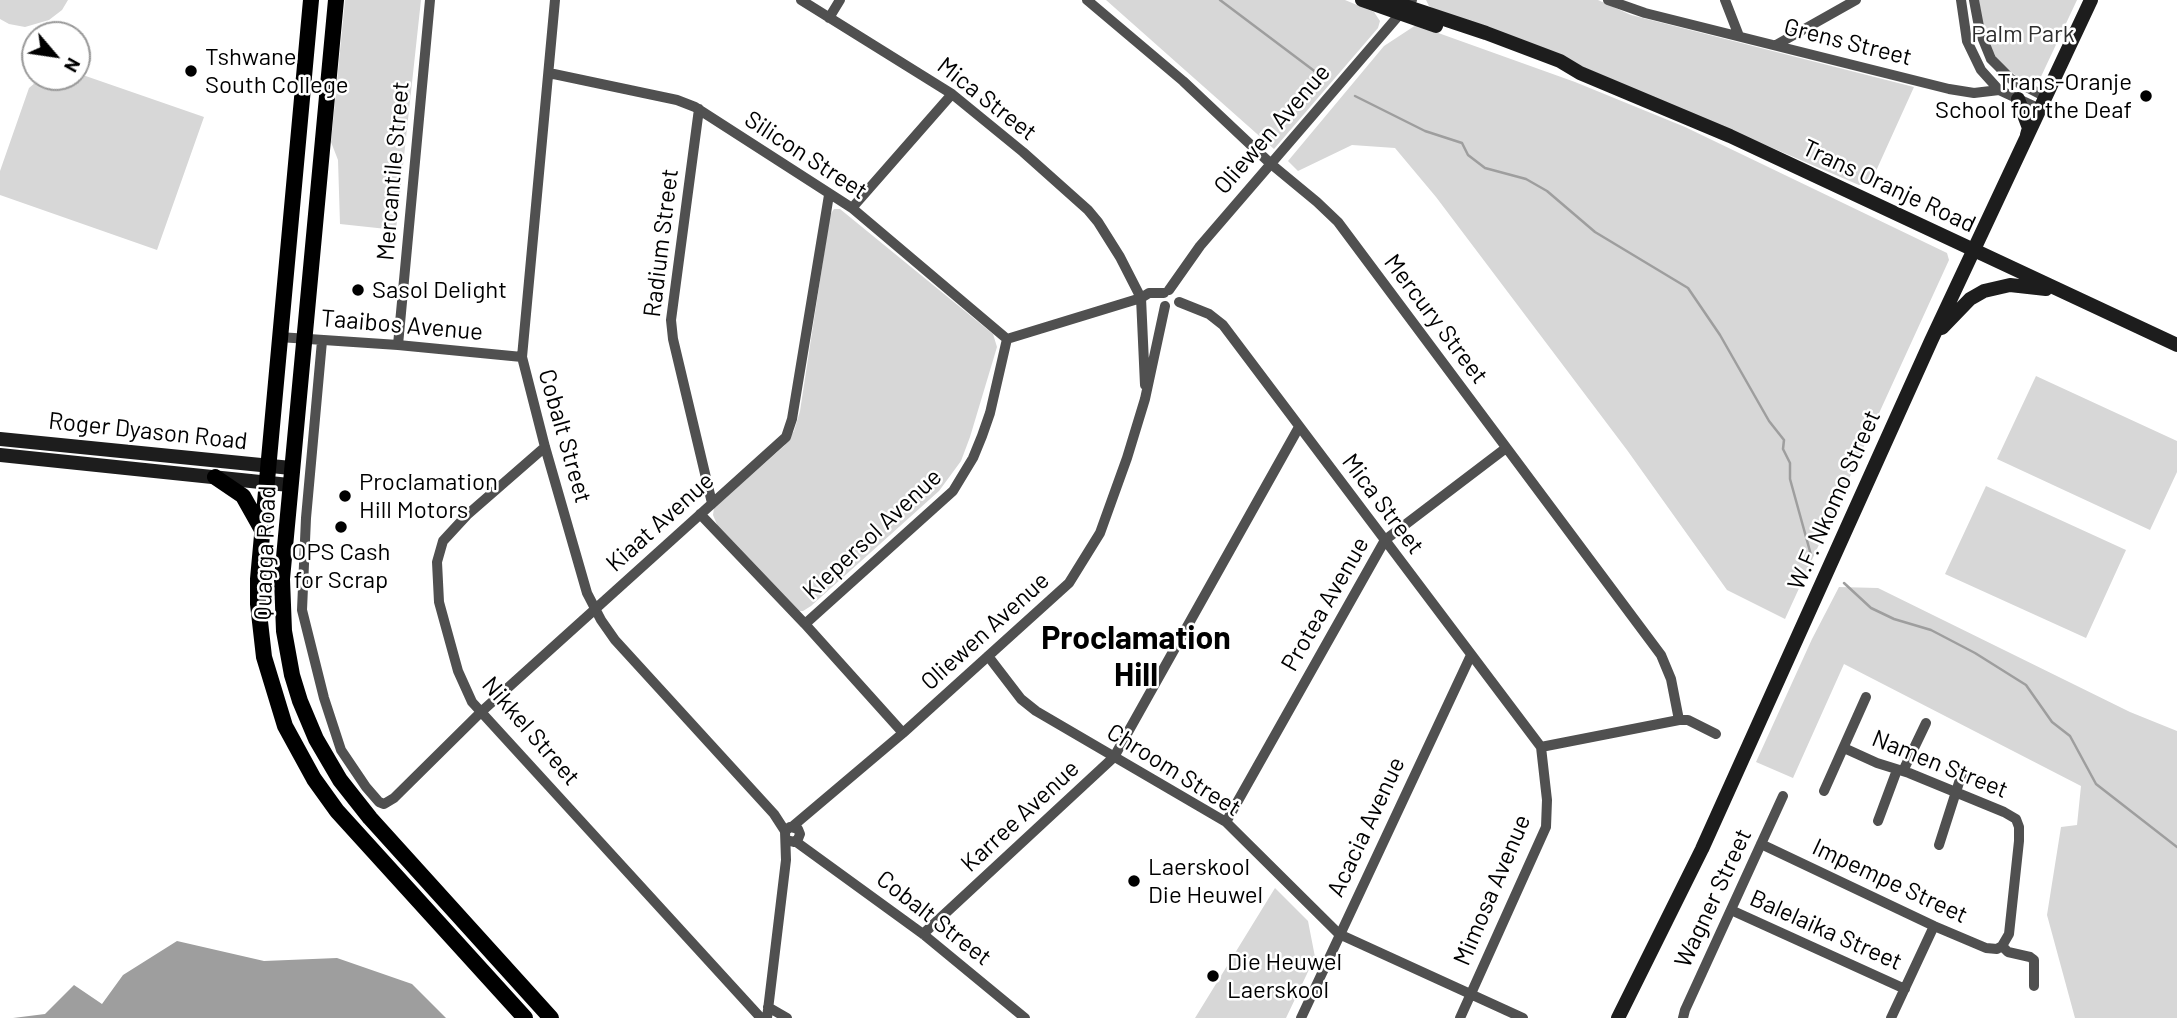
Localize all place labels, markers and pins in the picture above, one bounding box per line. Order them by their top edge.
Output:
place label: Tshwane South College [205,43,349,99]
marker: Tshwane South College [183,63,199,79]
place label: Trans-Oranje School for the Deaf [1935,68,2132,124]
marker: Trans-Oranje School for the Deaf [2138,88,2154,104]
place label: Sasol Delight [372,276,507,304]
marker: Sasol Delight [350,282,366,298]
place label: Proclamation Hill Motors [359,468,498,524]
marker: Proclamation Hill Motors [337,488,353,504]
marker: OPS Cash for Scrap [333,519,349,535]
place label: OPS Cash for Scrap [291,538,391,594]
place label: Laerskool Die Heuwel [1148,853,1263,909]
marker: Laerskool Die Heuwel [1126,873,1142,889]
place label: Die Heuwel Laerskool [1227,948,1342,1004]
marker: Die Heuwel Laerskool [1205,968,1221,984]

